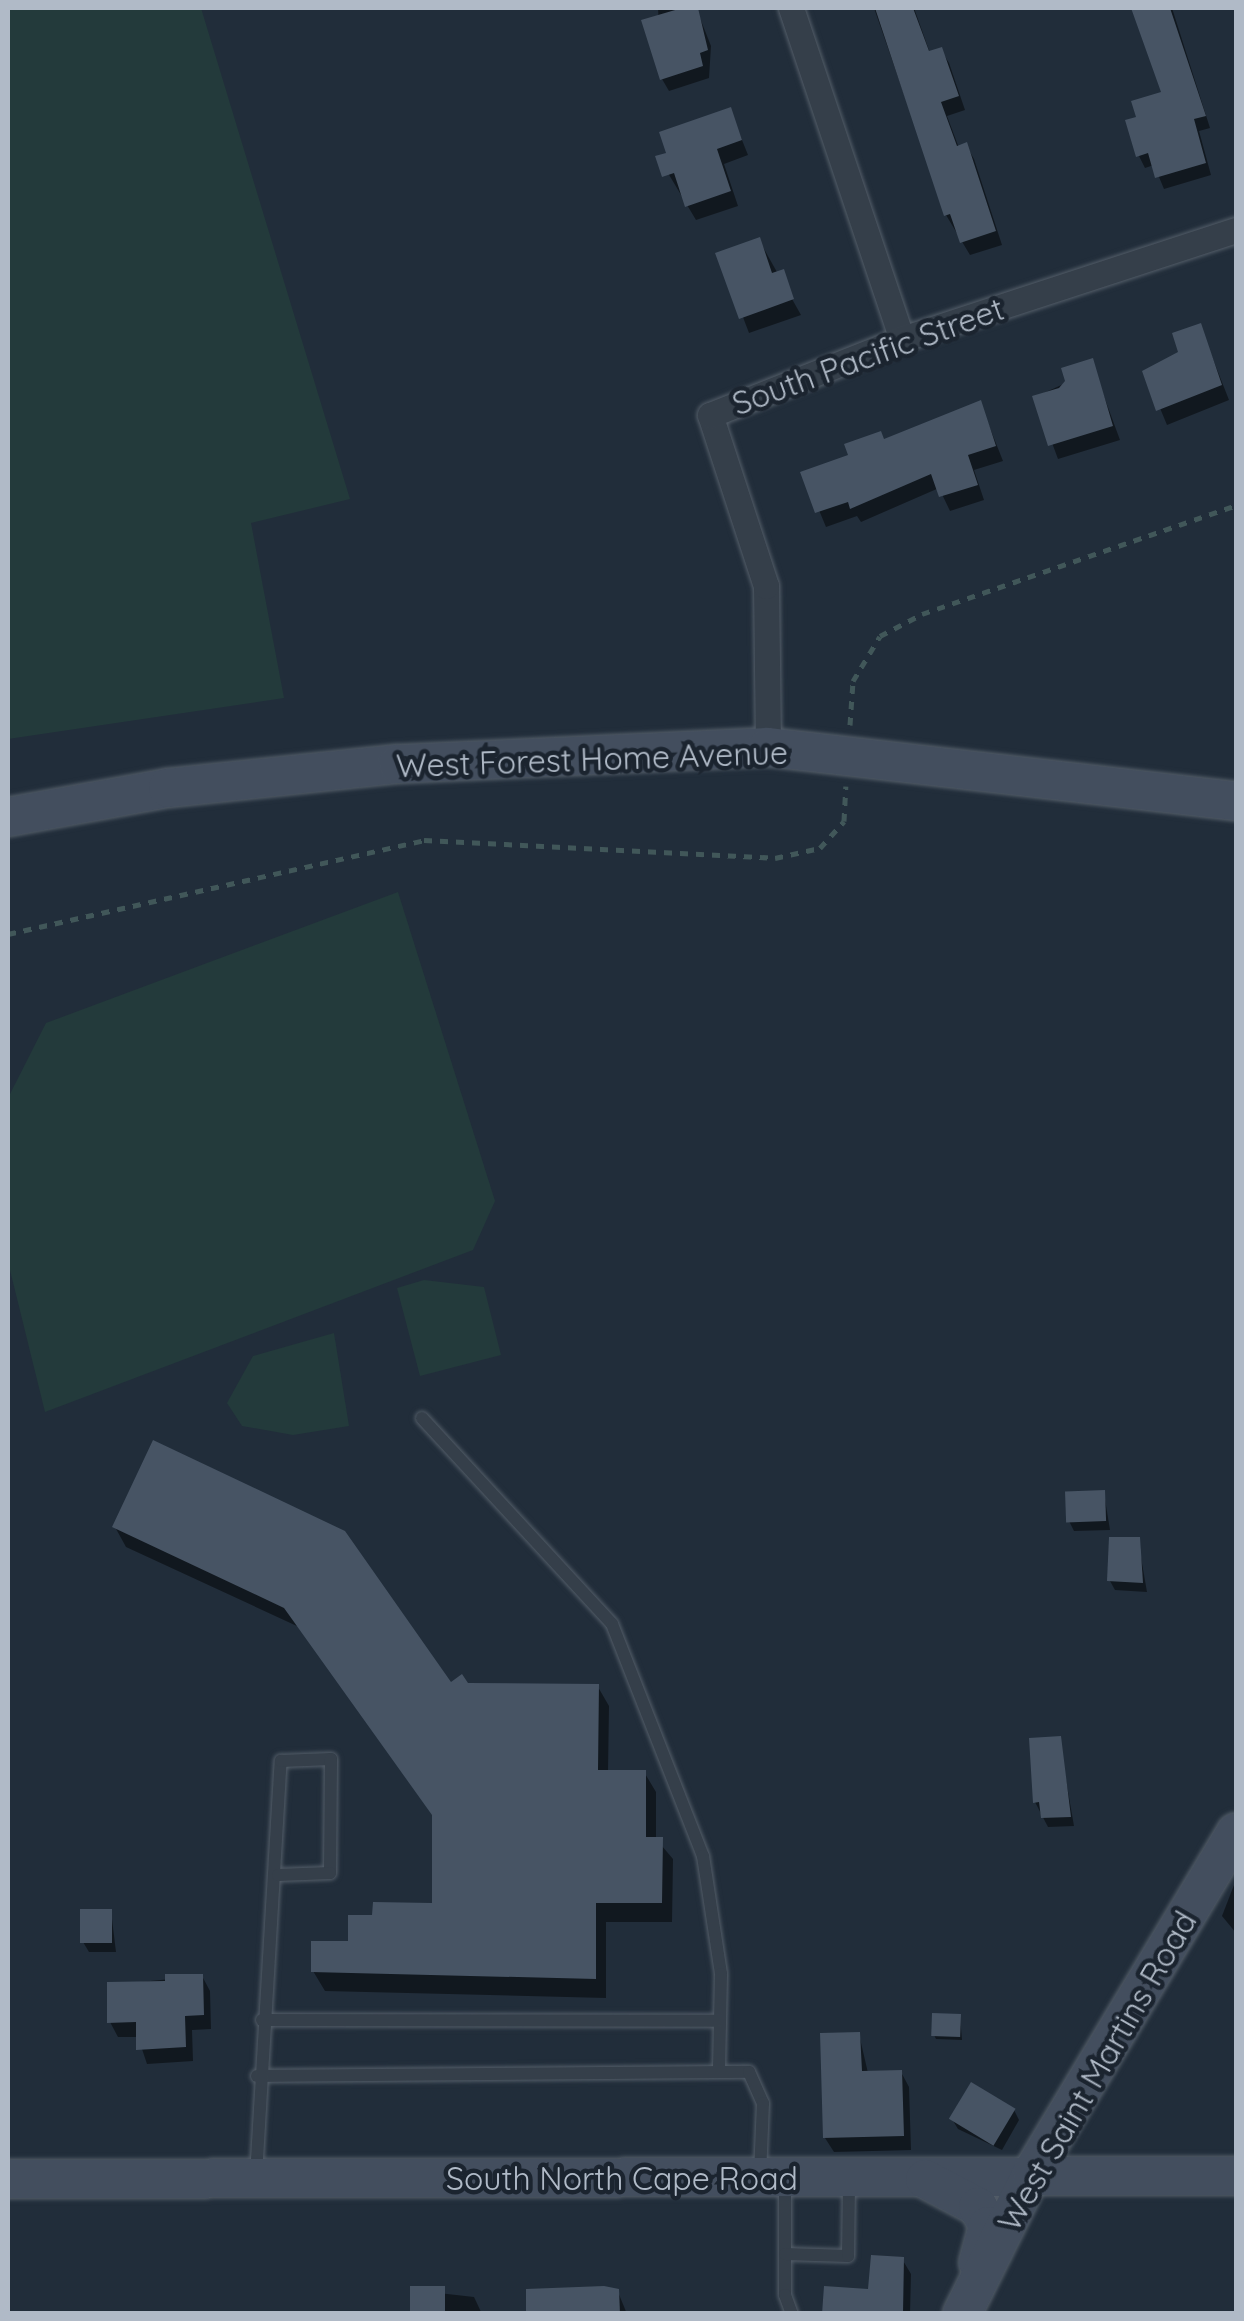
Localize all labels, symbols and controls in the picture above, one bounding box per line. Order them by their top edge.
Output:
street label: South Pacific Street [727,289,1009,423]
street label: West Forest Home Avenue [395,733,789,785]
street label: West Saint Martins Road [990,1904,1204,2238]
street label: South North Cape Road [446,2159,798,2197]

